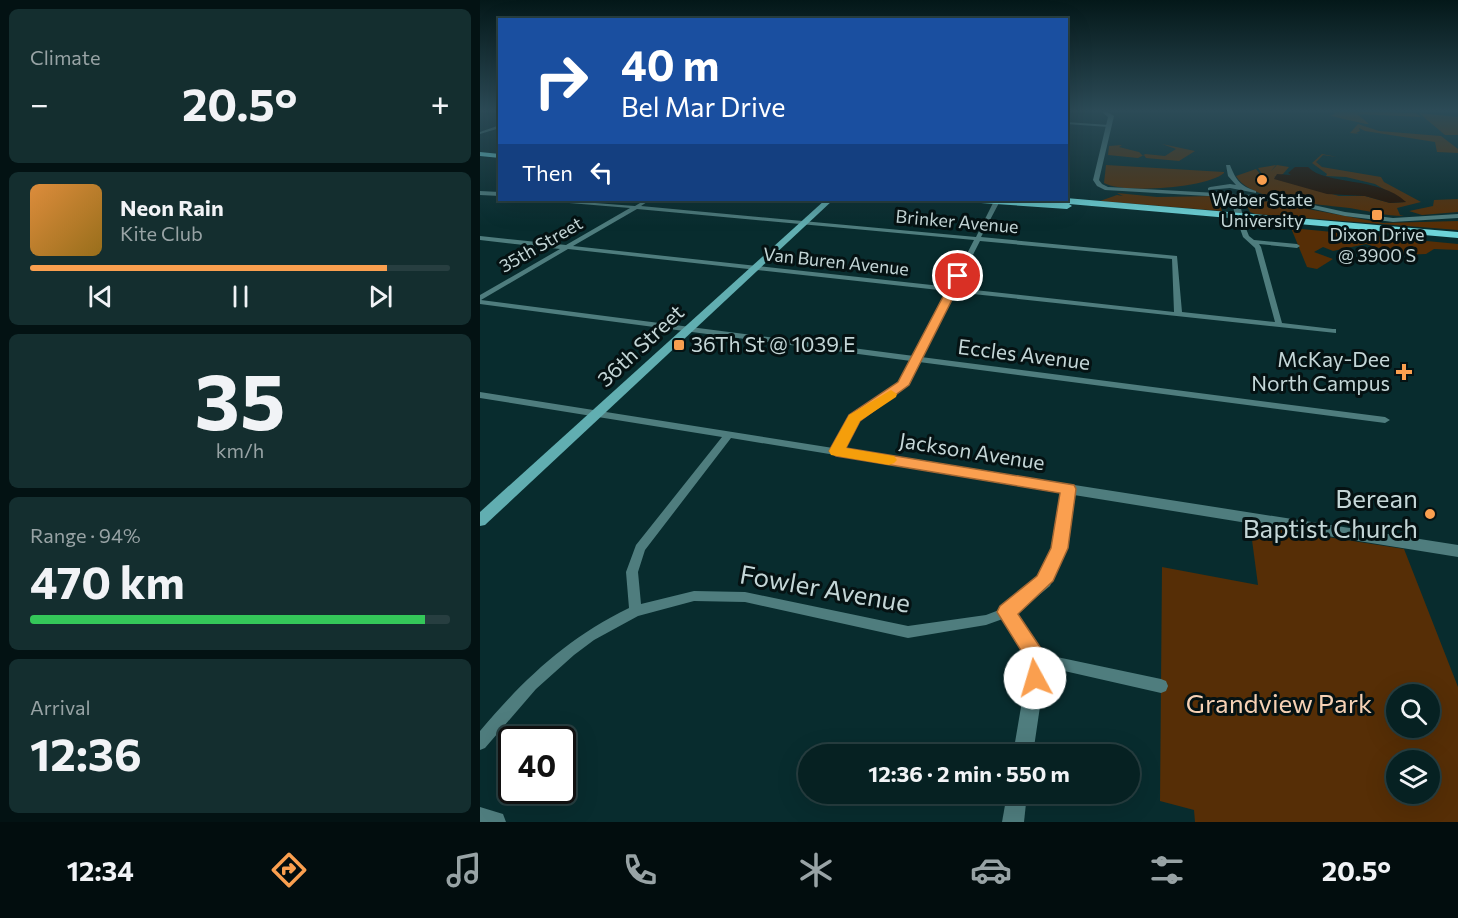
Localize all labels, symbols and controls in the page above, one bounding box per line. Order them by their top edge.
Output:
text: 40 m [621,38,719,90]
icon: right [522,42,600,120]
text: Climate [30,45,100,69]
text: 20.5° [182,75,297,130]
text: − [30,82,49,123]
text: + [431,82,450,123]
text: Bel Mar Drive [621,90,786,123]
icon: left [585,156,618,189]
text: Then [522,159,573,186]
marker: Weber State University [1255,173,1269,187]
place label: Weber State University [1211,188,1313,231]
text: Neon Rain [120,194,224,221]
street label: Brinker Avenue [895,205,1019,237]
marker: Dixon Drive @ 3900 S [1370,208,1384,222]
street label: 35th Street [495,211,586,277]
text: Kite Club [120,221,203,245]
place label: Dixon Drive @ 3900 S [1329,223,1425,266]
street label: Van Buren Avenue [762,242,910,280]
pin [932,250,983,301]
icon: arrive [941,259,974,292]
icon: previous [84,280,117,313]
icon: pause [224,280,257,313]
icon: next [364,280,397,313]
street label: 36th Street [592,299,688,391]
place label: 36Th St @ 1039 E [691,331,856,356]
street label: Eccles Avenue [957,333,1092,374]
marker: 36Th St @ 1039 E [672,338,686,352]
place label: McKay-Dee North Campus [1251,346,1390,395]
text: 35 [195,351,285,446]
marker: McKay-Dee North Campus [1395,363,1413,381]
street label: Jackson Avenue [898,427,1047,474]
text: km/h [216,438,264,462]
place label: Berean Baptist Church [1243,482,1418,543]
marker: Berean Baptist Church [1423,507,1437,521]
text: Range · 94% [30,523,141,547]
text: 470 km [30,553,185,608]
street label: Fowler Avenue [738,557,913,618]
position arrow [1003,646,1067,710]
map controls [1386,684,1440,804]
button: search [1386,684,1440,738]
park label: Grandview Park [1186,687,1372,718]
text: Arrival [30,695,91,719]
text: 12:36 [30,725,142,780]
speed limit sign: 40 [498,726,576,804]
button: layers [1386,750,1440,804]
text: 12:36 · 2 min · 550 m [868,760,1070,787]
icon: directions [268,849,310,891]
icon: music [443,849,485,891]
icon: phone [619,849,661,891]
icon: climate [795,849,837,891]
icon: car [970,849,1012,891]
icon: filters [1146,849,1188,891]
text: 12:34 [67,854,134,887]
text: 20.5° [1322,854,1391,887]

